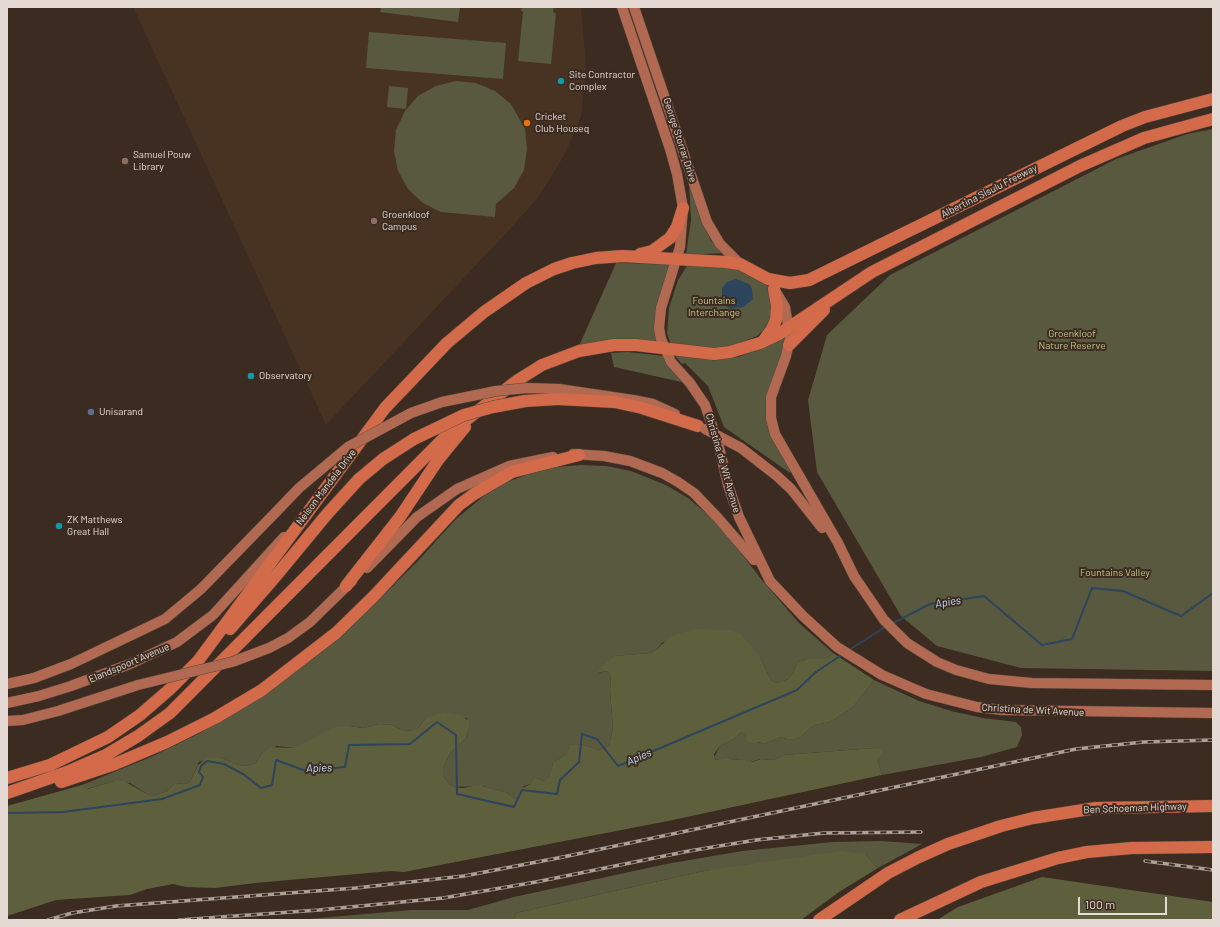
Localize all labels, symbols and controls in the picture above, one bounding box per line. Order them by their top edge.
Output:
place label: Site Contractor Complex [569,69,635,92]
marker: Site Contractor Complex [556,76,566,86]
street label: George Storrar Drive [661,96,699,184]
place label: Cricket Club Houseq [535,111,589,134]
marker: Cricket Club Houseq [522,118,532,128]
place label: Samuel Pouw Library [133,149,191,172]
marker: Samuel Pouw Library [120,156,130,166]
street label: Albertina Sisulu Freeway [939,162,1039,220]
place label: Groenkloof Campus [382,209,430,232]
marker: Groenkloof Campus [369,216,379,226]
park label: Fountains Interchange [688,295,740,318]
park label: Groenkloof Nature Reserve [1038,328,1106,352]
place label: Observatory [259,370,312,382]
marker: Observatory [246,371,256,381]
place label: Unisarand [99,406,143,418]
marker: Unisarand [86,407,96,417]
street label: Christina de Wit Avenue [703,412,743,514]
street label: Nelson Mandela Drive [293,447,359,527]
place label: ZK Matthews Great Hall [67,514,122,538]
marker: ZK Matthews Great Hall [54,521,64,531]
park label: Fountains Valley [1080,567,1150,579]
water label: Apies [934,593,962,611]
street label: Elandspoort Avenue [87,641,171,685]
street label: Christina de Wit Avenue [981,701,1085,719]
water label: Apies [625,746,653,768]
water label: Apies [306,761,332,775]
street label: Ben Schoeman Highway [1083,800,1187,816]
scale bar [1080,889,1169,915]
text: 100 m [1085,897,1115,911]

